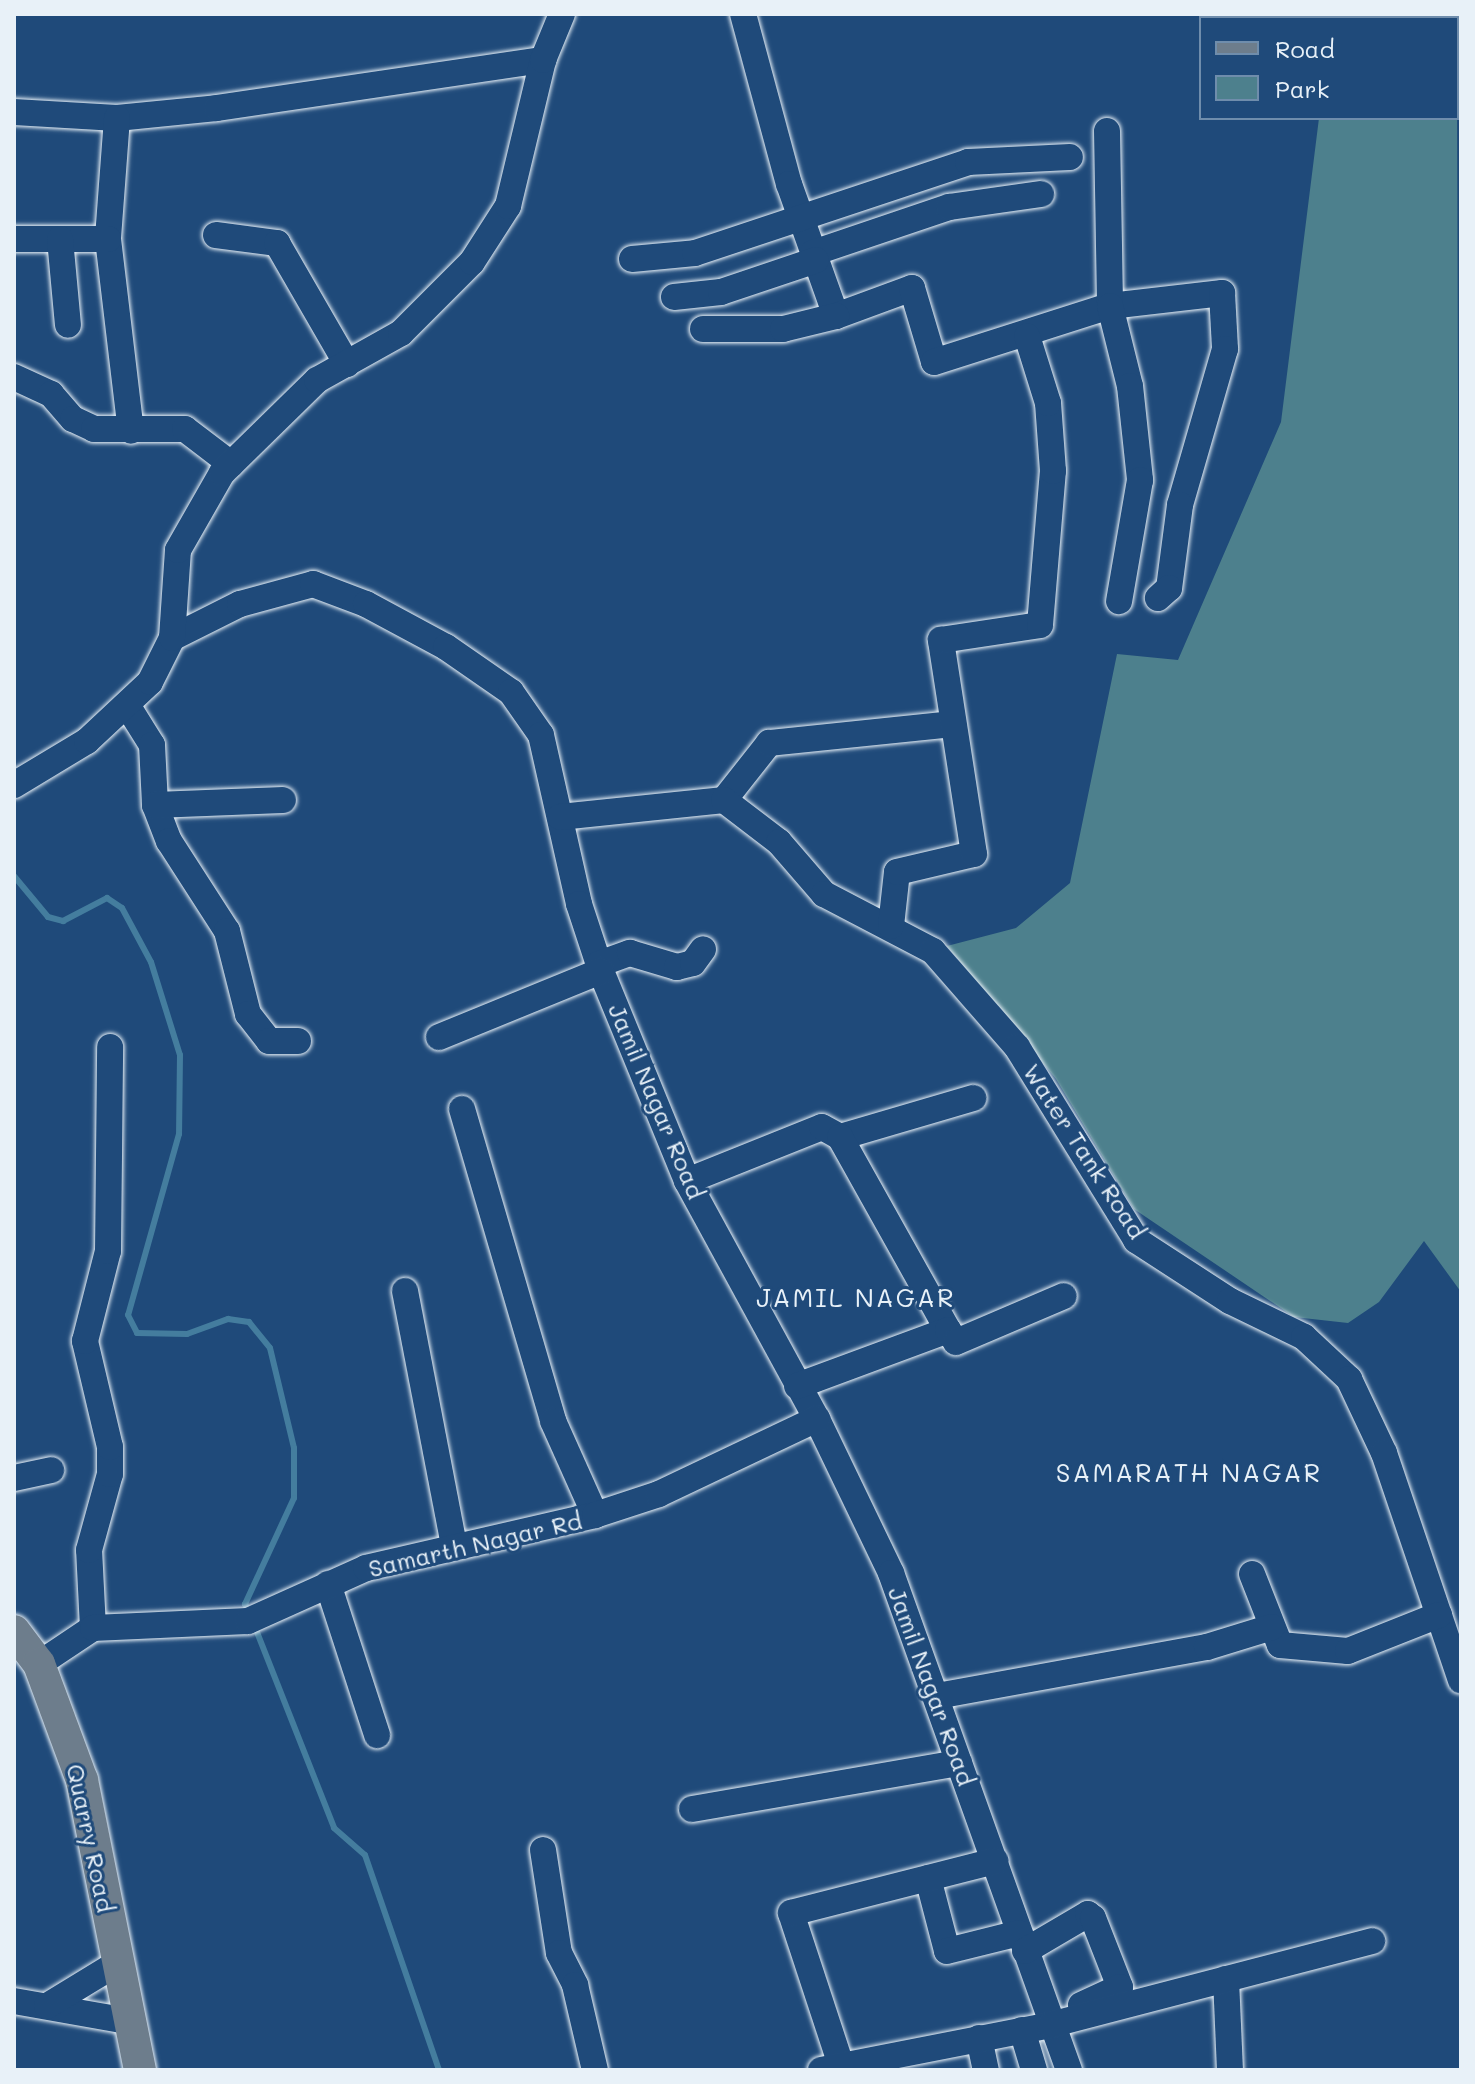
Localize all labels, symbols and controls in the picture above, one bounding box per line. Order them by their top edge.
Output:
legend [1199,16,1459,120]
text: Road [1275,33,1335,64]
text: Park [1275,73,1329,104]
street label: Jamil Nagar Road [603,999,711,1203]
street label: Water Tank Road [1018,1058,1152,1244]
district label: JAMIL NAGAR [756,1282,956,1314]
district label: SAMARATH NAGAR [1056,1457,1322,1489]
street label: Samarth Nagar Rd [365,1505,585,1583]
street label: Jamil Nagar Road [883,1583,981,1789]
street label: Quarry Road [61,1761,121,1915]

